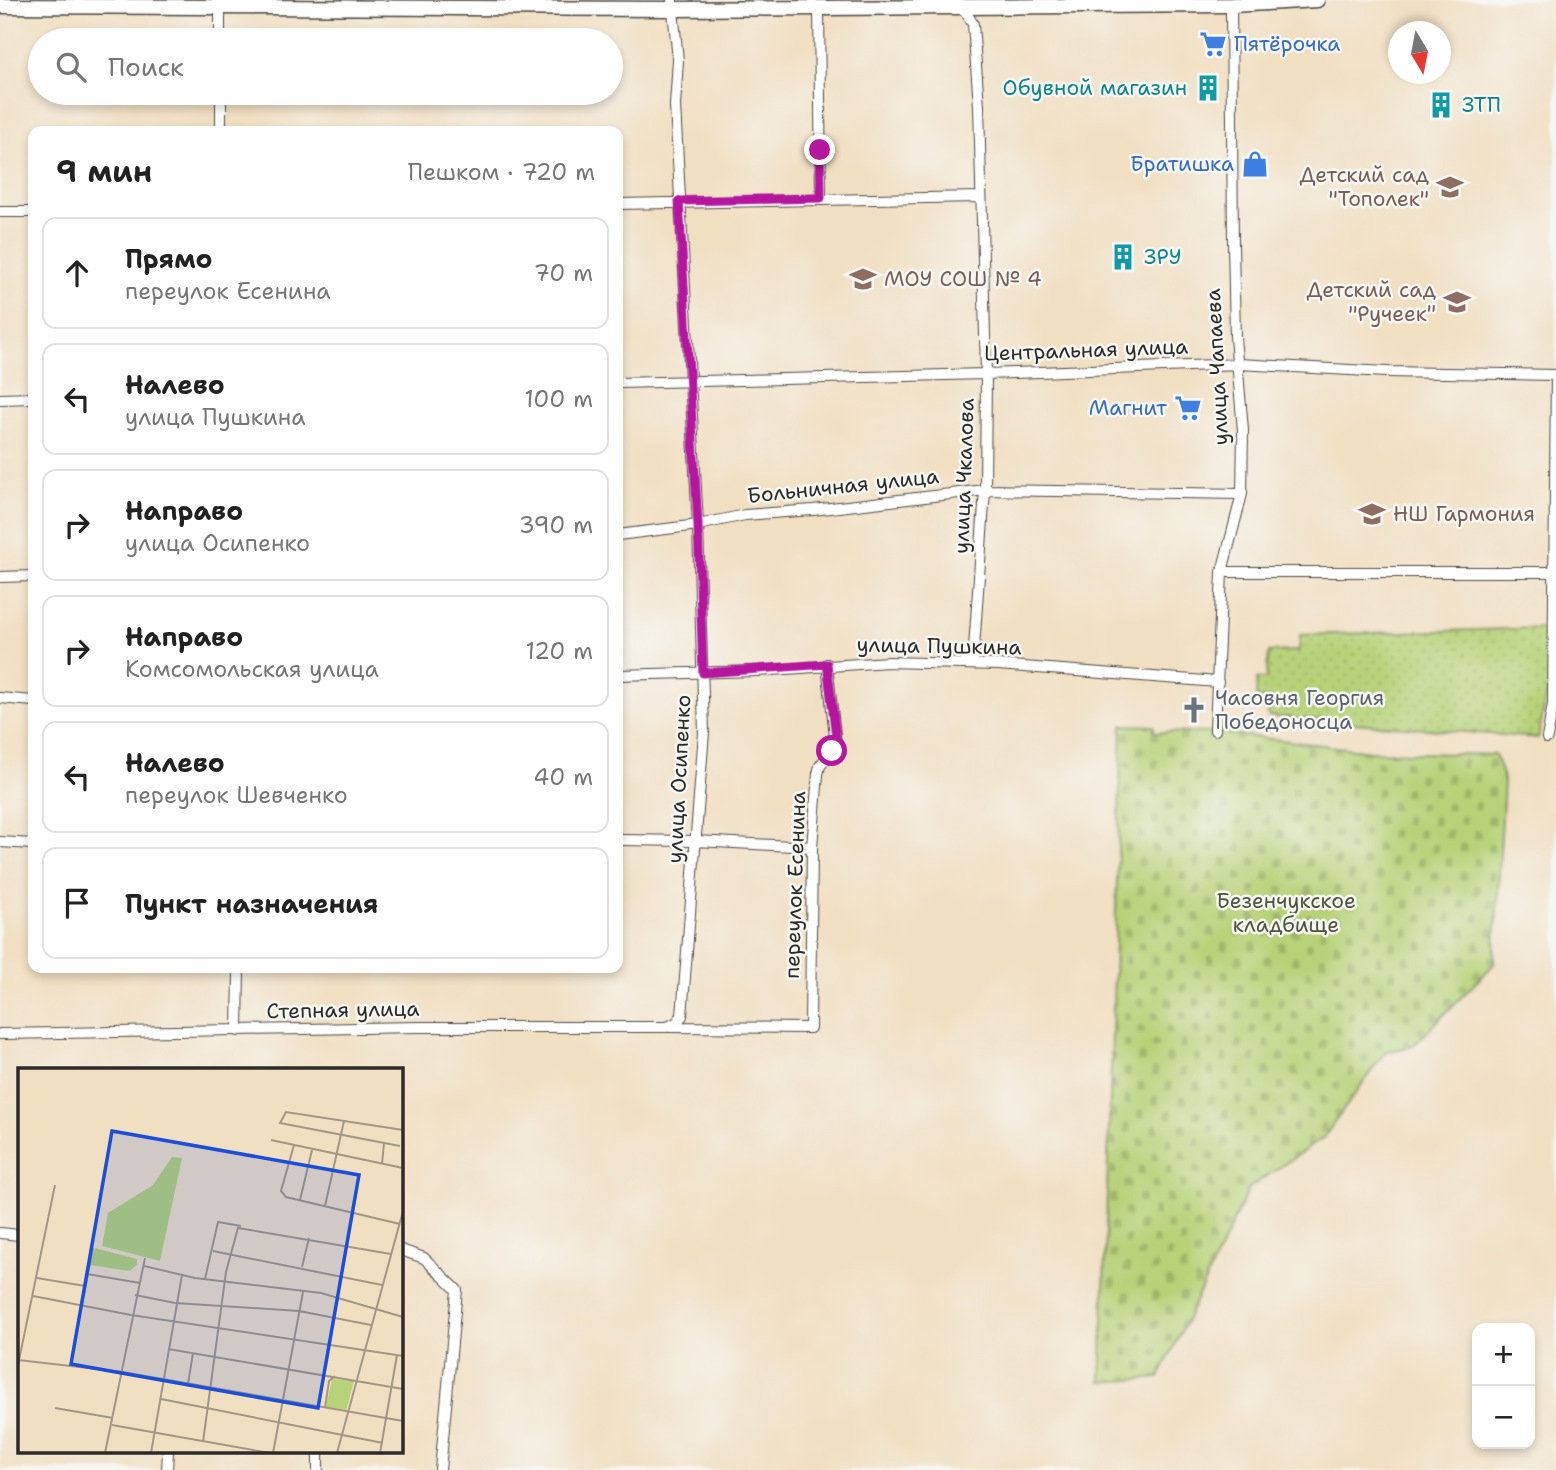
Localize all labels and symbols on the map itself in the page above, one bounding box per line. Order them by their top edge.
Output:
north arrow [1388,21,1451,84]
supermarket icon: Пятёрочка [1198,29,1228,59]
place label: Пятёрочка [1234,30,1340,58]
building icon: Обувной магазин [1193,73,1223,103]
place label: Обувной магазин [1003,74,1187,102]
building icon: ЗТП [1426,90,1456,120]
place label: ЗТП [1462,91,1501,119]
route end [804,134,835,165]
shop icon: Братишка [1240,149,1270,179]
place label: Братишка [1130,150,1234,178]
place label: Детский сад "Тополек" [1300,161,1429,213]
school or university icon: Детский сад "Тополек" [1435,172,1465,202]
building icon: ЗРУ [1108,242,1138,272]
place label: ЗРУ [1144,243,1182,271]
school or university icon: МОУ СОШ № 4 [848,264,878,294]
place label: МОУ СОШ № 4 [884,265,1042,293]
place label: Детский сад "Ручеек" [1307,276,1436,328]
school or university icon: Детский сад "Ручеек" [1442,287,1472,317]
street label: улица Чапаева [1199,288,1235,446]
street label: Центральная улица [983,332,1189,368]
supermarket icon: Магнит [1173,393,1203,423]
place label: Магнит [1089,394,1167,422]
street label: улица Чкалова [947,398,981,554]
street label: Больничная улица [746,462,940,510]
school or university icon: НШ Гармония [1357,499,1387,529]
place label: НШ Гармония [1393,500,1535,528]
street label: улица Пушкина [856,631,1022,661]
place label: Часовня Георгия Победоносца [1215,684,1384,736]
street label: улица Осипенко [661,694,697,864]
church icon: Часовня Георгия Победоносца [1179,695,1209,725]
route start [816,735,847,766]
street label: переулок Есенина [778,791,812,979]
park label: Безенчукское кладбище [1216,887,1356,939]
street label: Степная улица [266,995,420,1025]
inset map [18,1068,402,1452]

